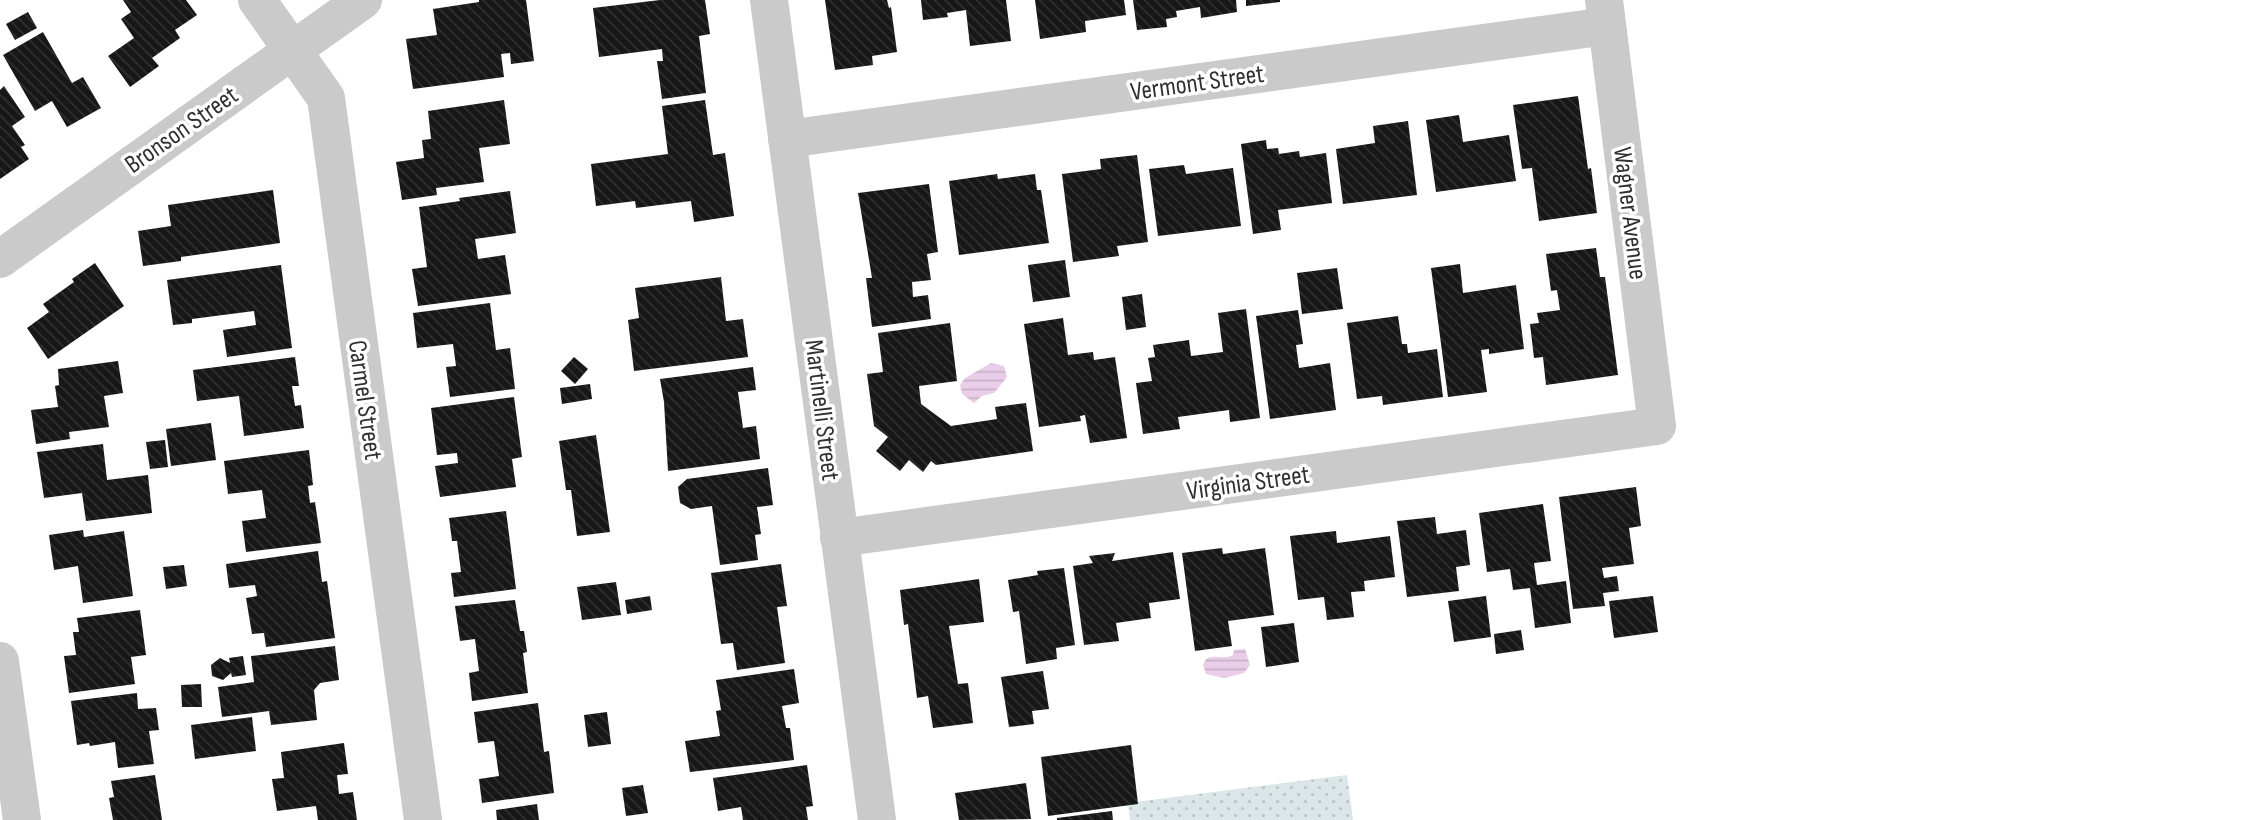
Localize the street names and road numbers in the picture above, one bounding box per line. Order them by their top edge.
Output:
street label: Vermont Street [1128,59,1266,108]
street label: Bronson Street [119,80,244,180]
street label: Wagner Avenue [1606,145,1653,281]
street label: Carmel Street [341,338,388,462]
street label: Martinelli Street [797,338,846,482]
street label: Virginia Street [1185,460,1312,507]

